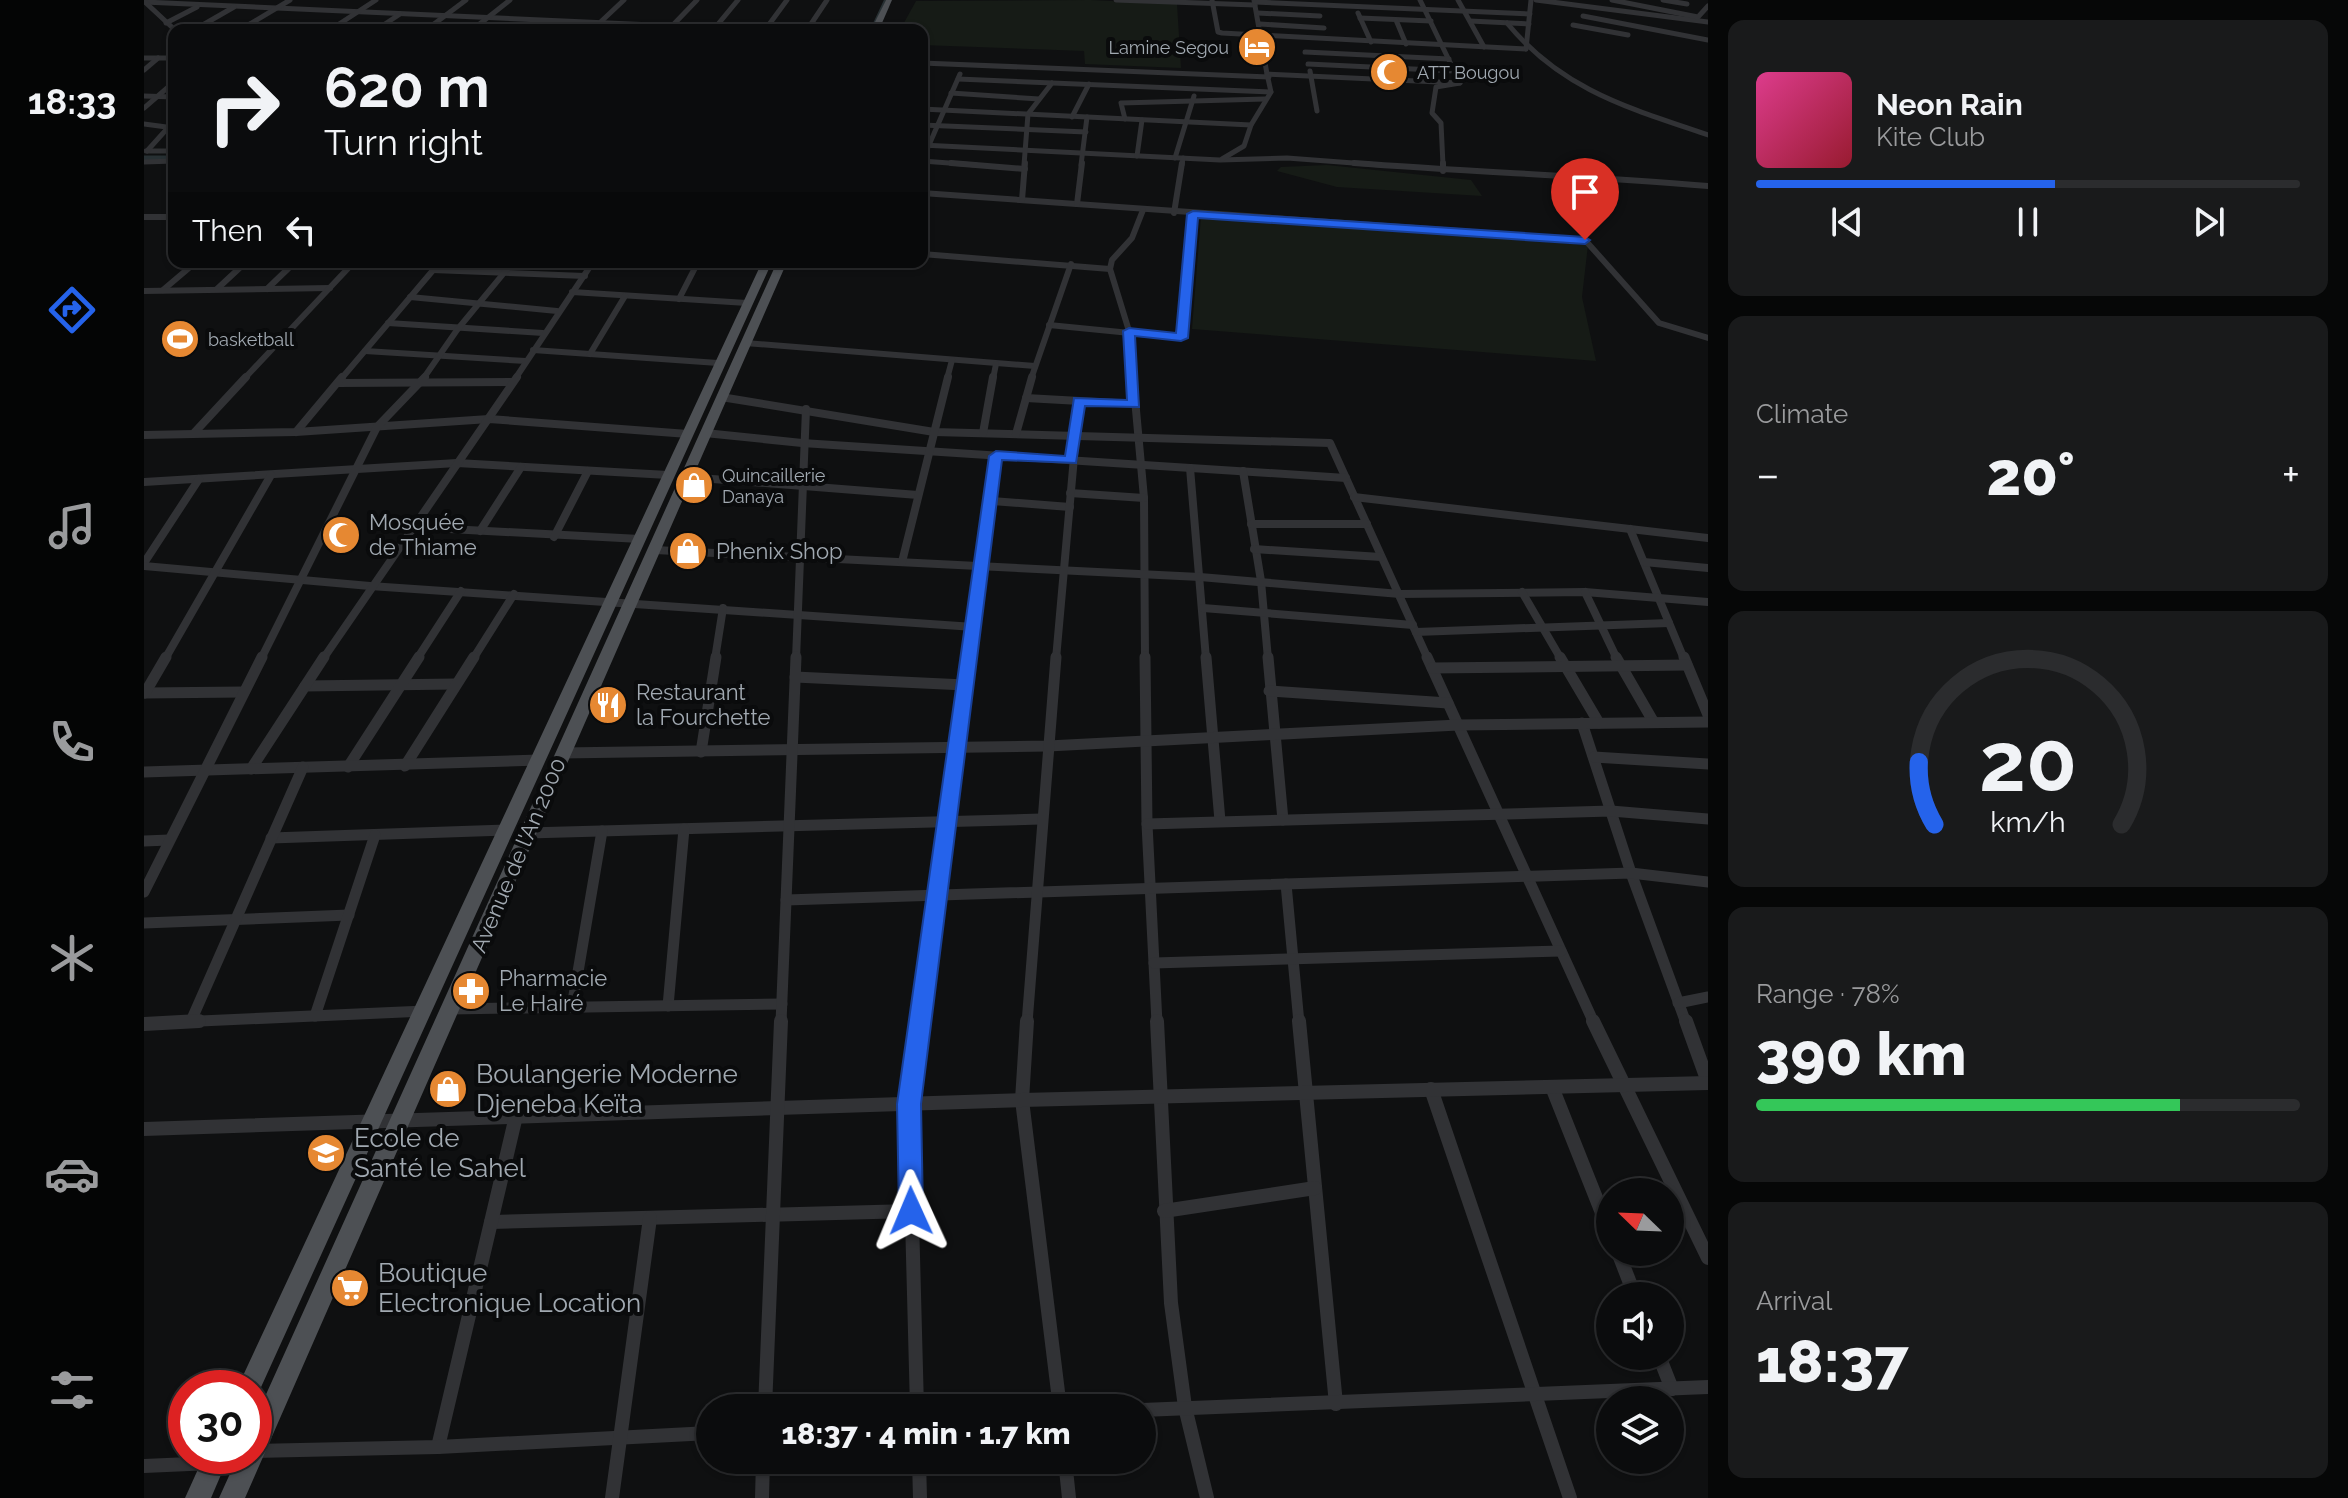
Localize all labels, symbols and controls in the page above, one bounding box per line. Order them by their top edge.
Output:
hotel icon: Lamine Segou [1236,26,1278,68]
place label: Lamine Segou [1109,37,1229,58]
mosque icon: ATT Bougou [1368,51,1410,93]
text: 620 m [324,54,490,120]
icon: right [192,56,296,160]
place label: ATT Bougou [1417,62,1520,83]
text: 18:33 [28,80,116,122]
text: Neon Rain [1876,87,2023,122]
text: Turn right [324,121,483,163]
text: Kite Club [1876,122,1985,152]
pin [1551,158,1619,240]
icon: arrive [1563,170,1607,214]
icon: previous [1825,200,1869,244]
icon: pause [2006,200,2050,244]
icon: next [2187,200,2231,244]
icon: left [279,208,323,252]
text: Then [192,213,263,248]
icon: directions [44,282,100,338]
sports icon: basketball [159,318,201,360]
place label: basketball [208,329,294,350]
text: Climate [1756,399,1848,429]
text: 20° [1987,439,2075,509]
text: − [1756,449,1780,500]
text: + [2282,449,2300,500]
shop icon: Quincaillerie Danaya [673,464,715,506]
place label: Quincaillerie Danaya [722,465,826,507]
icon: music [44,498,100,554]
place label: Mosquée de Thiame [369,509,477,560]
mosque icon: Mosquée de Thiame [320,514,362,556]
shop icon: Phenix Shop [667,530,709,572]
place label: Phenix Shop [716,538,843,564]
place label: Restaurant la Fourchette [636,679,771,730]
restaurant icon: Restaurant la Fourchette [587,684,629,726]
text: 20 [1979,713,2077,810]
icon: phone [44,714,100,770]
street label: Avenue de l'An 2000 [465,754,571,956]
text: km/h [1990,805,2066,839]
icon: climate [44,930,100,986]
place label: Pharmacie Le Hairé [499,965,607,1016]
pharmacy icon: Pharmacie Le Hairé [450,970,492,1012]
text: Range · 78% [1756,979,1900,1009]
text: 390 km [1756,1019,1967,1089]
place label: Boulangerie Moderne Djeneba Keïta [476,1059,738,1119]
shop icon: Boulangerie Moderne Djeneba Keïta [427,1068,469,1110]
place label: Ecole de Santé le Sahel [354,1123,527,1183]
school or university icon: Ecole de Santé le Sahel [305,1132,347,1174]
icon: car [44,1146,100,1202]
position arrow [869,1169,953,1253]
north arrow [1596,1178,1684,1266]
map controls [1596,1178,1684,1474]
place label: Boutique Electronique Location [378,1258,641,1318]
supermarket icon: Boutique Electronique Location [329,1267,371,1309]
button: sound [1596,1282,1684,1370]
text: Arrival [1756,1286,1832,1316]
text: 18:37 [1756,1326,1909,1396]
icon: filters [44,1362,100,1418]
speed limit sign: 30 [168,1370,272,1474]
button: layers [1596,1386,1684,1474]
text: 18:37 · 4 min · 1.7 km [781,1416,1071,1451]

